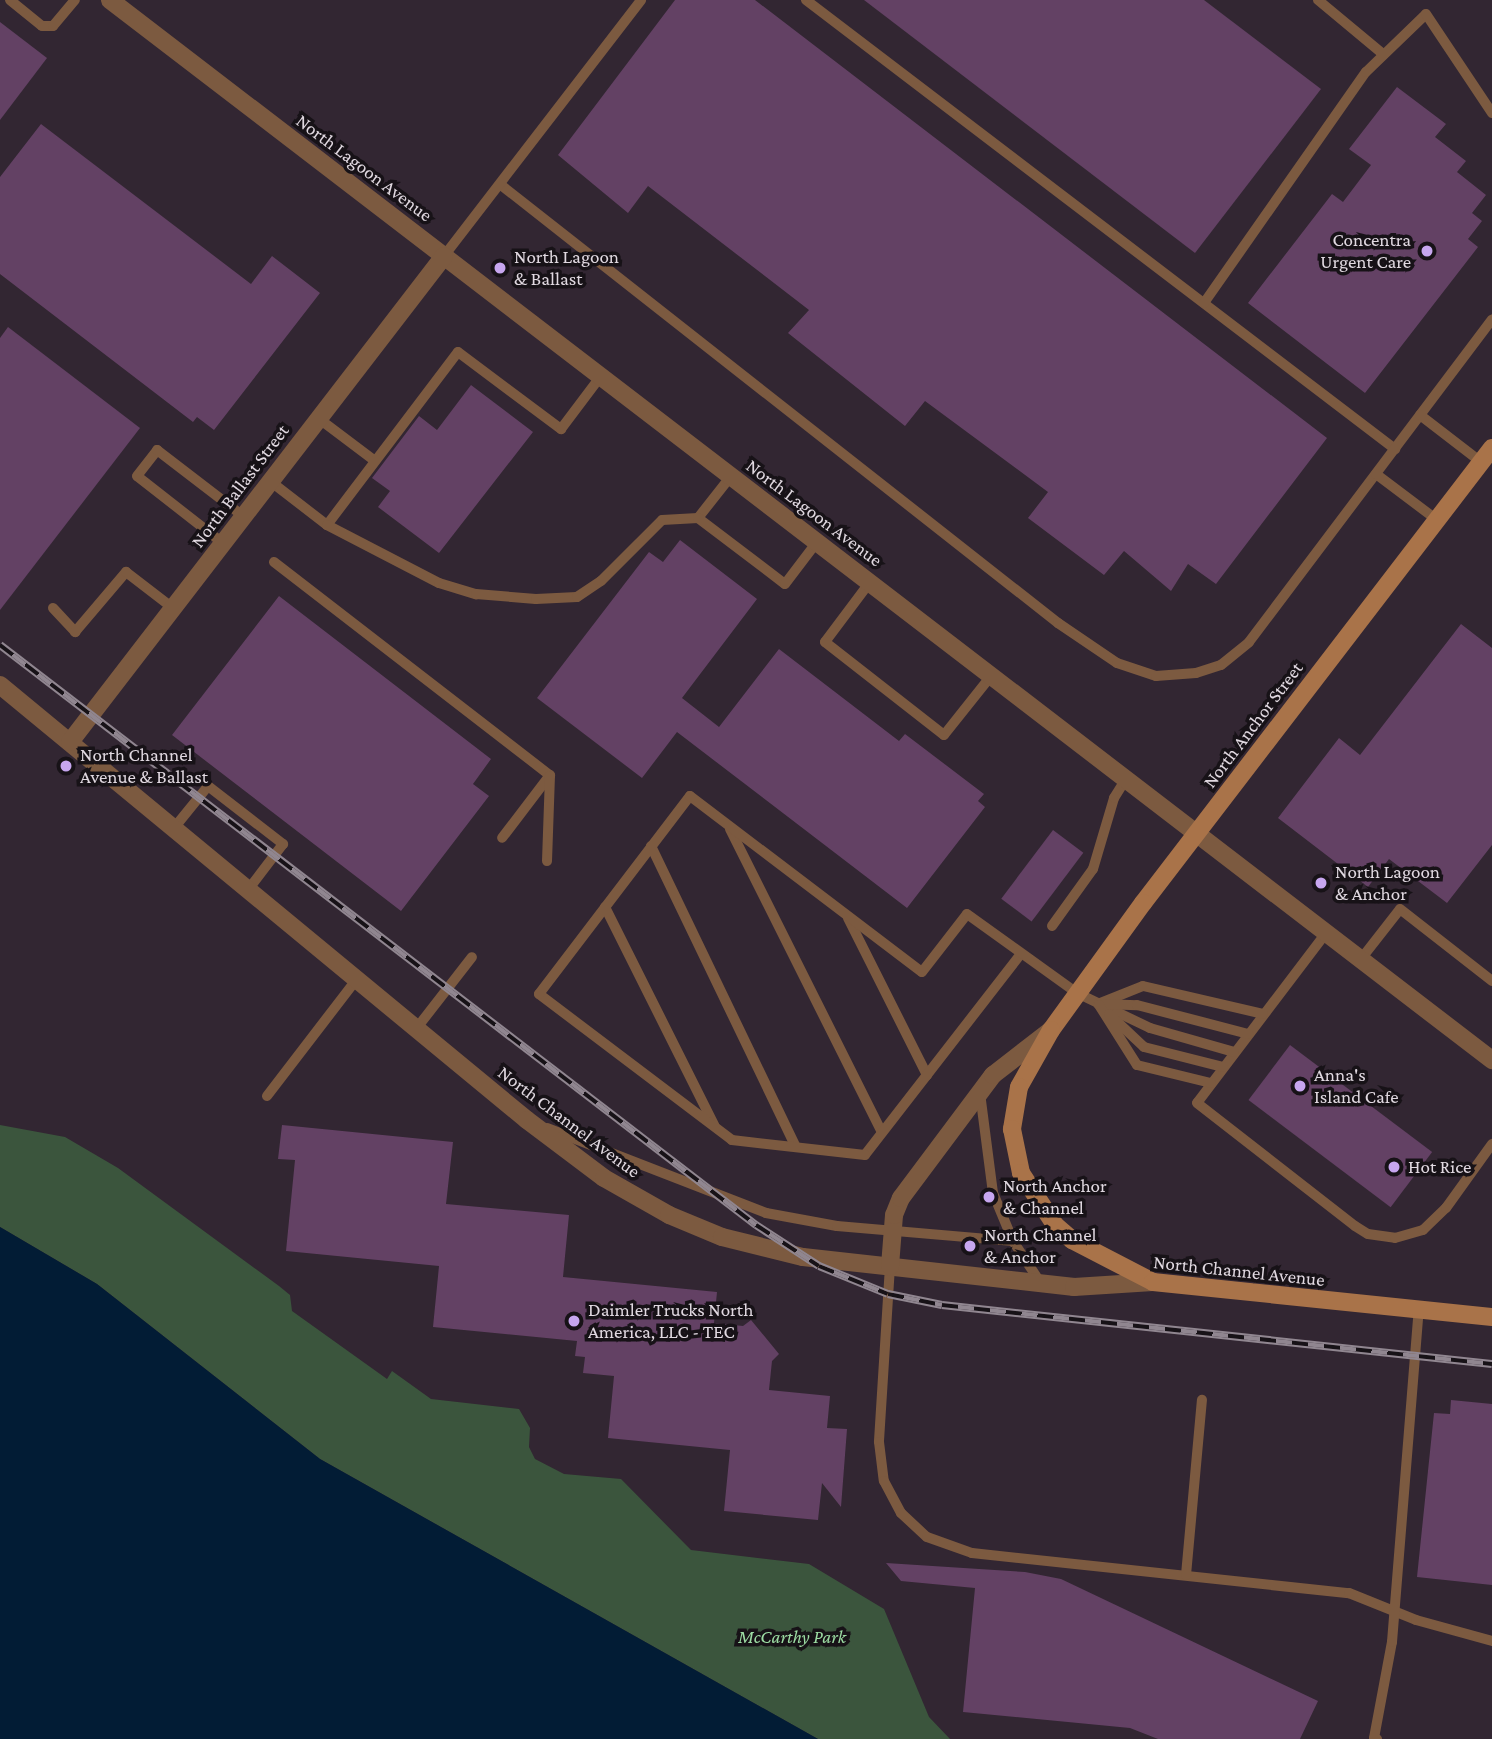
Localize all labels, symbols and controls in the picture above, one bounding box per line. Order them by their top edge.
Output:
street label: North Lagoon Avenue [291,109,437,227]
place label: Concentra Urgent Care [1320,229,1411,273]
marker: Concentra Urgent Care [1417,241,1437,261]
place label: North Lagoon & Ballast [514,246,619,290]
marker: North Lagoon & Ballast [492,260,508,276]
street label: North Ballast Street [186,420,294,552]
street label: North Lagoon Avenue [741,454,887,572]
street label: North Anchor Street [1198,657,1308,793]
place label: North Channel Avenue & Ballast [80,744,208,788]
marker: North Channel Avenue & Ballast [58,758,74,774]
place label: North Lagoon & Anchor [1335,861,1440,905]
marker: North Lagoon & Anchor [1313,875,1329,891]
street label: North Channel Avenue [493,1061,645,1183]
place label: Anna's Island Cafe [1314,1064,1399,1108]
marker: Anna's Island Cafe [1292,1078,1308,1094]
place label: Hot Rice [1408,1156,1471,1178]
marker: Hot Rice [1386,1159,1402,1175]
place label: North Anchor & Channel [1003,1175,1107,1219]
marker: North Anchor & Channel [981,1189,997,1205]
place label: North Channel & Anchor [984,1224,1097,1268]
marker: North Channel & Anchor [962,1238,978,1254]
street label: North Channel Avenue [1152,1251,1326,1291]
place label: Daimler Trucks North America, LLC - TEC [588,1299,753,1343]
marker: Daimler Trucks North America, LLC - TEC [566,1313,582,1329]
park label: McCarthy Park [738,1626,846,1648]

